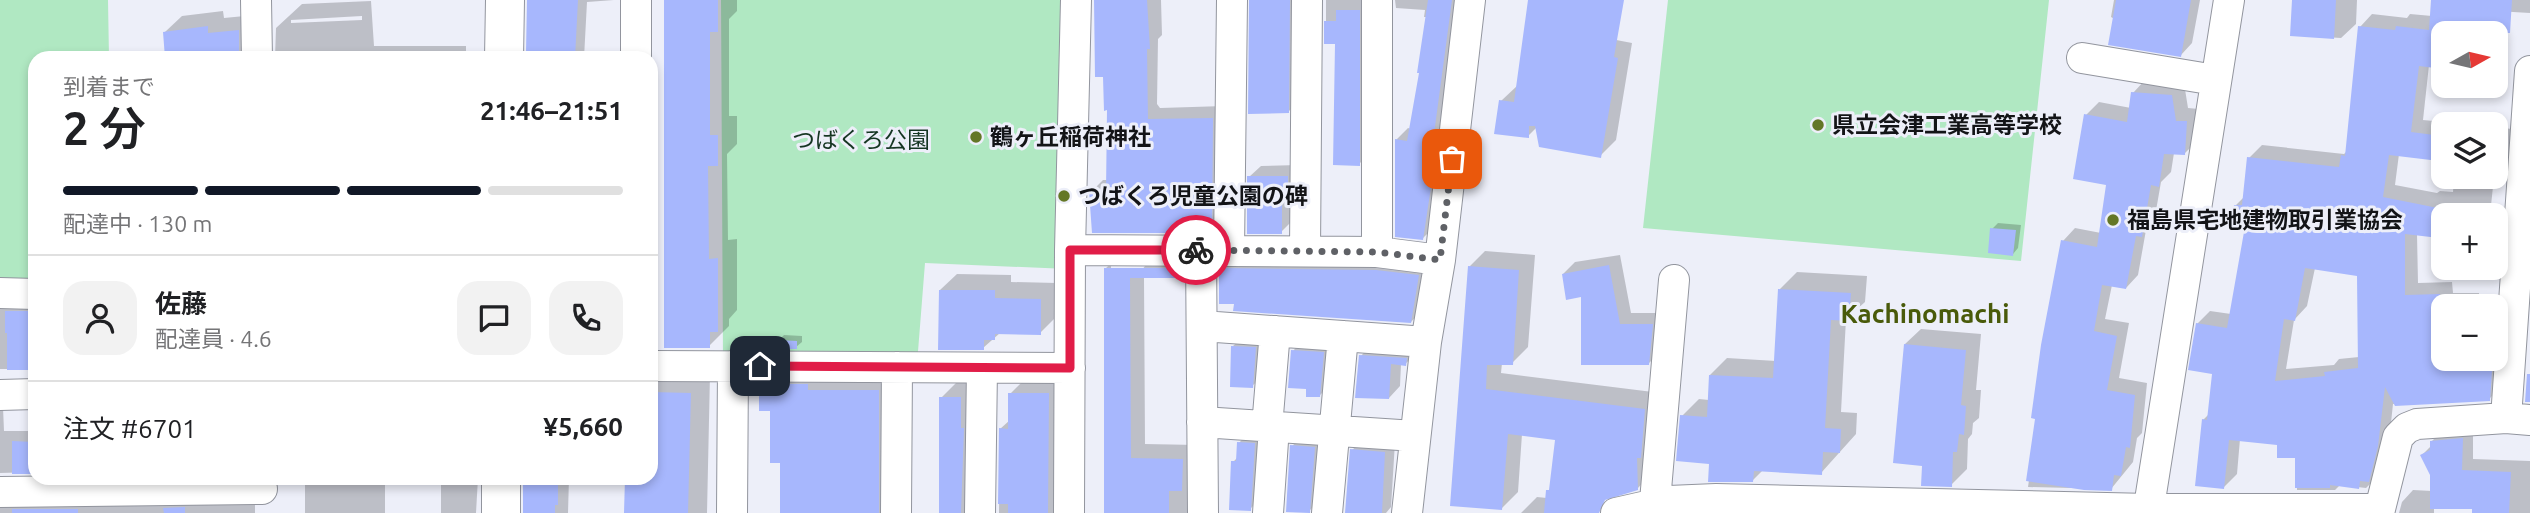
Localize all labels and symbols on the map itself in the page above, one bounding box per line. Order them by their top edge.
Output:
north arrow [2431,21,2508,98]
place label: 県立会津工業高等学校 [1832,112,2062,137]
marker: 県立会津工業高等学校 [1810,117,1826,133]
place label: 鶴ヶ丘稲荷神社 [990,124,1151,149]
park label: つばくろ公園 [792,127,930,152]
marker: 鶴ヶ丘稲荷神社 [968,129,984,145]
pin [1422,129,1482,189]
place label: つばくろ児童公園の碑 [1078,183,1308,208]
marker: つばくろ児童公園の碑 [1056,188,1072,204]
place label: 福島県宅地建物取引業協会 [2127,207,2403,232]
marker: 福島県宅地建物取引業協会 [2105,212,2121,228]
courier [1161,215,1231,285]
district label: Kachinomachi [1840,299,2010,328]
pin [730,336,790,396]

